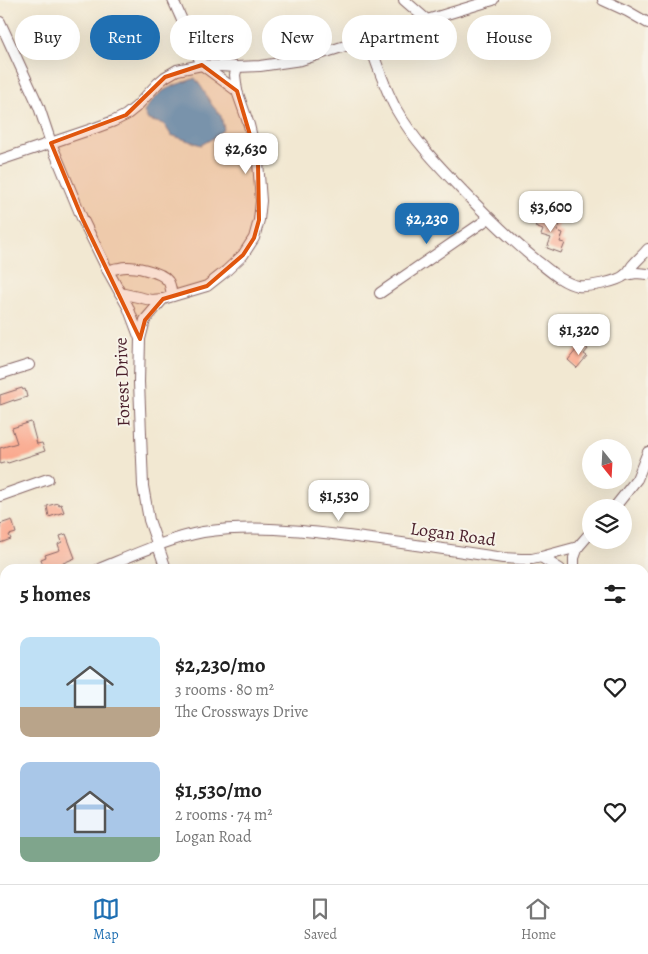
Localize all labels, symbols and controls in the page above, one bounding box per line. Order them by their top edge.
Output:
chip: Buy [15,15,80,60]
chip: Rent [90,15,160,60]
chip: Filters [170,15,252,60]
chip: New [262,15,332,60]
chip: Apartment [342,15,457,60]
chip: House [467,15,551,60]
pin: $2,630 [205,132,287,175]
text: $2,630 [225,138,267,160]
pin: $3,600 [510,190,592,233]
text: $3,600 [530,196,572,218]
pin: $2,230 [386,202,468,245]
text: $2,230 [406,208,448,230]
pin: $1,320 [538,314,620,356]
text: $1,320 [559,319,599,341]
street label: Forest Drive [108,337,136,427]
north arrow [582,439,632,489]
map controls [582,439,632,549]
pin: $1,530 [298,480,380,522]
text: $1,530 [319,485,359,507]
button: layers [582,499,632,549]
street label: Logan Road [409,516,498,552]
text: 5 homes [20,580,91,608]
icon: filters [601,580,629,608]
text: $2,230/mo [175,651,266,679]
icon: home [60,657,120,717]
icon: heart [601,673,629,701]
text: 3 rooms · 80 m² [175,679,274,701]
text: The Crossways Drive [175,701,309,723]
text: $1,530/mo [175,776,262,804]
icon: home [60,782,120,842]
icon: heart [601,798,629,826]
text: 2 rooms · 74 m² [175,804,273,826]
text: Logan Road [175,826,252,848]
tab: Map [92,895,120,944]
tab: Saved [304,895,337,944]
tab: Home [521,895,556,944]

